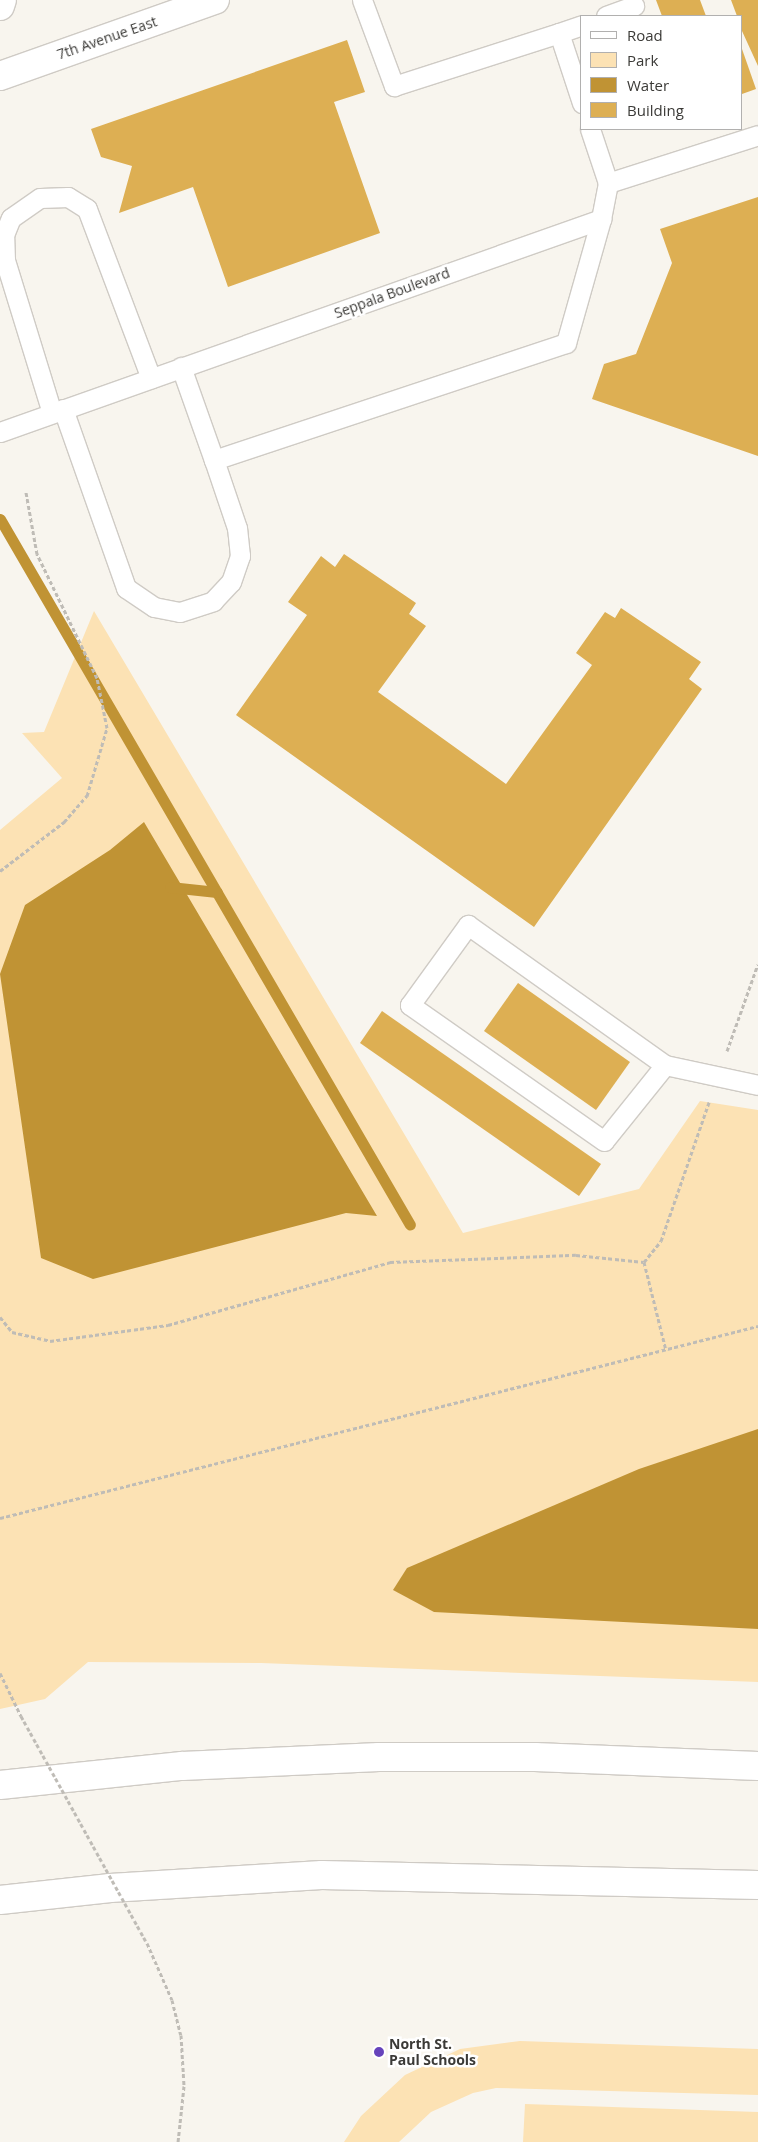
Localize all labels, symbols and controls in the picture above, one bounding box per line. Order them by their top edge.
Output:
street label: 7th Avenue East [55,13,159,63]
legend [580,15,743,130]
text: Road [627,25,663,45]
text: Park [627,50,658,70]
text: Water [627,75,669,95]
text: Building [627,100,684,120]
street label: Seppala Boulevard [332,264,452,322]
place label: North St. Paul Schools [389,2036,476,2068]
marker: North St. Paul Schools [373,2046,385,2058]

